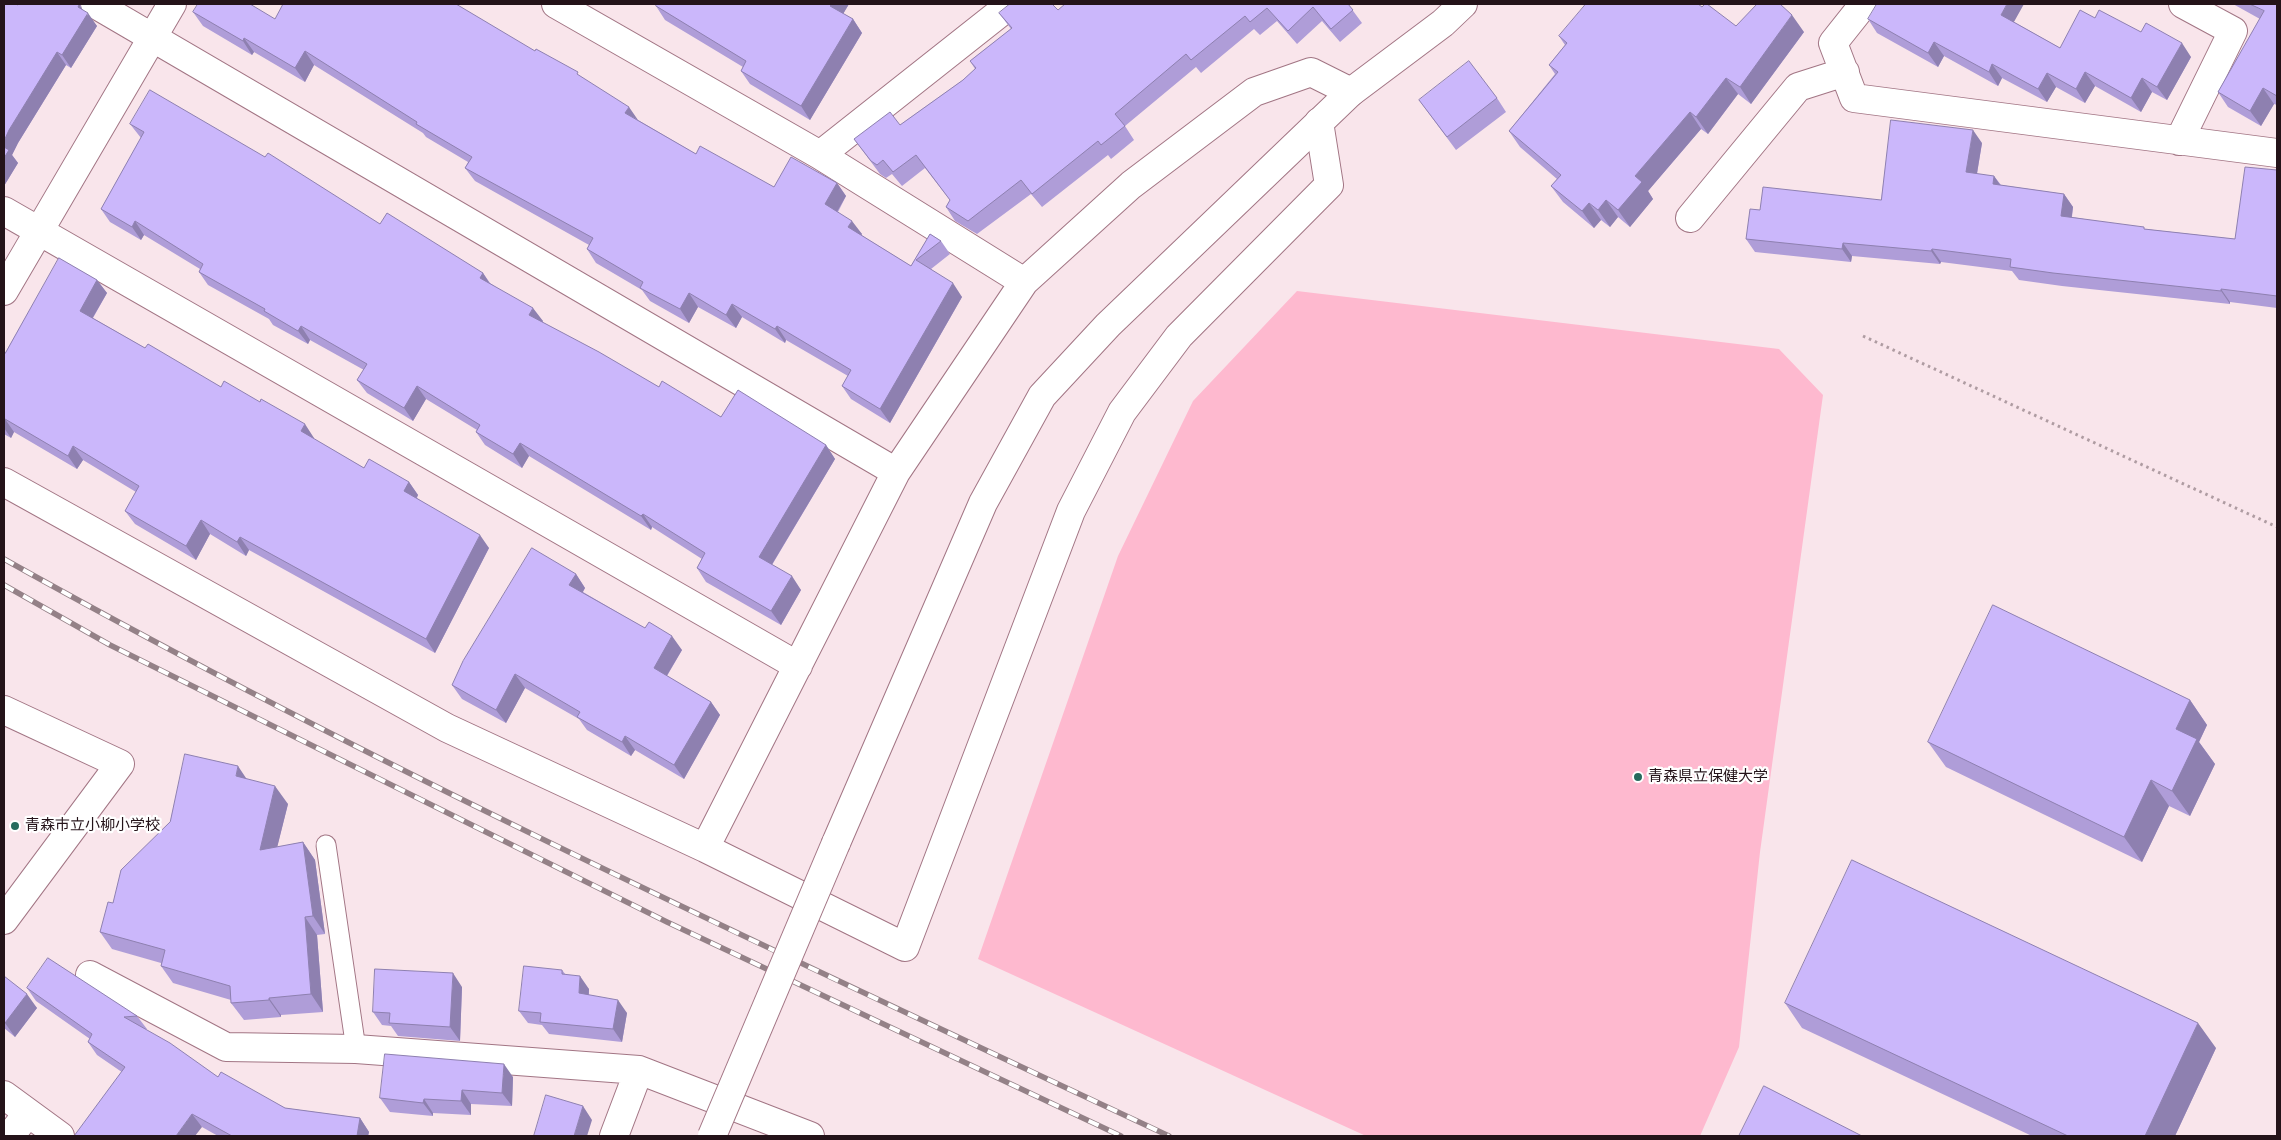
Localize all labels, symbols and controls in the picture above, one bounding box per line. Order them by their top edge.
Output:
place label: 青森県立保健大学 [1648,768,1768,786]
marker: 青森県立保健大学 [1632,771,1644,783]
place label: 青森市立小柳小学校 [25,817,160,835]
marker: 青森市立小柳小学校 [9,820,21,832]

